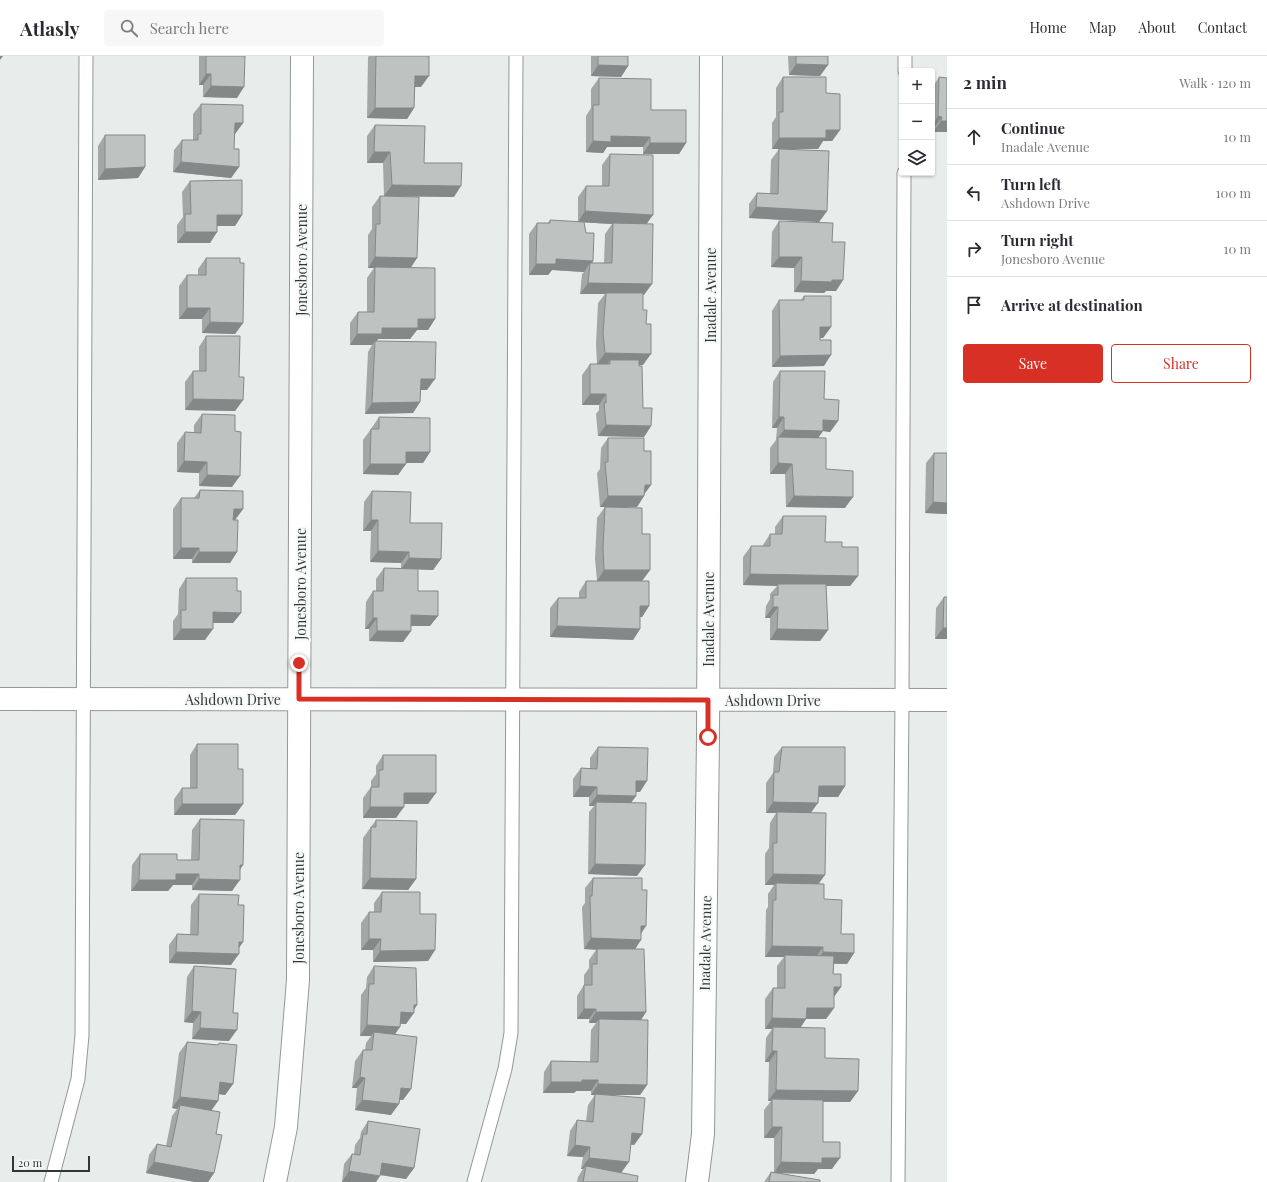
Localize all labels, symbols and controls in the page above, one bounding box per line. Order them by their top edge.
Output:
search box [104,10,384,46]
text: Atlasly [20,15,80,41]
icon: search [118,17,140,39]
text: Search here [150,18,229,38]
text: Home [1029,18,1067,37]
text: Map [1089,18,1116,37]
text: About [1138,18,1176,37]
text: Contact [1198,18,1247,37]
map controls [899,68,935,176]
button: + [899,68,935,104]
text: 2 min [963,71,1007,93]
text: Walk · 120 m [1179,74,1251,91]
button: − [899,104,935,140]
text: Continue [1001,118,1065,138]
icon: ahead [963,126,985,148]
text: 10 m [1224,128,1251,145]
text: Inadale Avenue [1001,138,1090,155]
button: layers [899,140,935,176]
text: Turn left [1001,174,1062,194]
icon: left [963,182,985,204]
text: 100 m [1216,184,1251,201]
text: Ashdown Drive [1001,194,1090,211]
street label: Jonesboro Avenue [292,204,311,317]
text: Turn right [1001,230,1074,250]
icon: right [963,238,985,260]
text: 10 m [1224,240,1251,257]
street label: Inadale Avenue [701,247,720,343]
text: Jonesboro Avenue [1001,250,1105,267]
icon: arrive [963,294,985,316]
text: Arrive at destination [1001,295,1143,315]
button: Save [963,344,1103,383]
button: Share [1111,344,1251,383]
street label: Jonesboro Avenue [291,528,310,641]
street label: Inadale Avenue [699,571,718,667]
route end [290,654,308,672]
street label: Ashdown Drive [184,690,281,709]
street label: Ashdown Drive [724,691,821,710]
route start [699,728,717,746]
street label: Jonesboro Avenue [289,852,308,965]
street label: Inadale Avenue [695,895,715,991]
scale bar [12,1154,90,1173]
text: 20 m [18,1155,42,1170]

